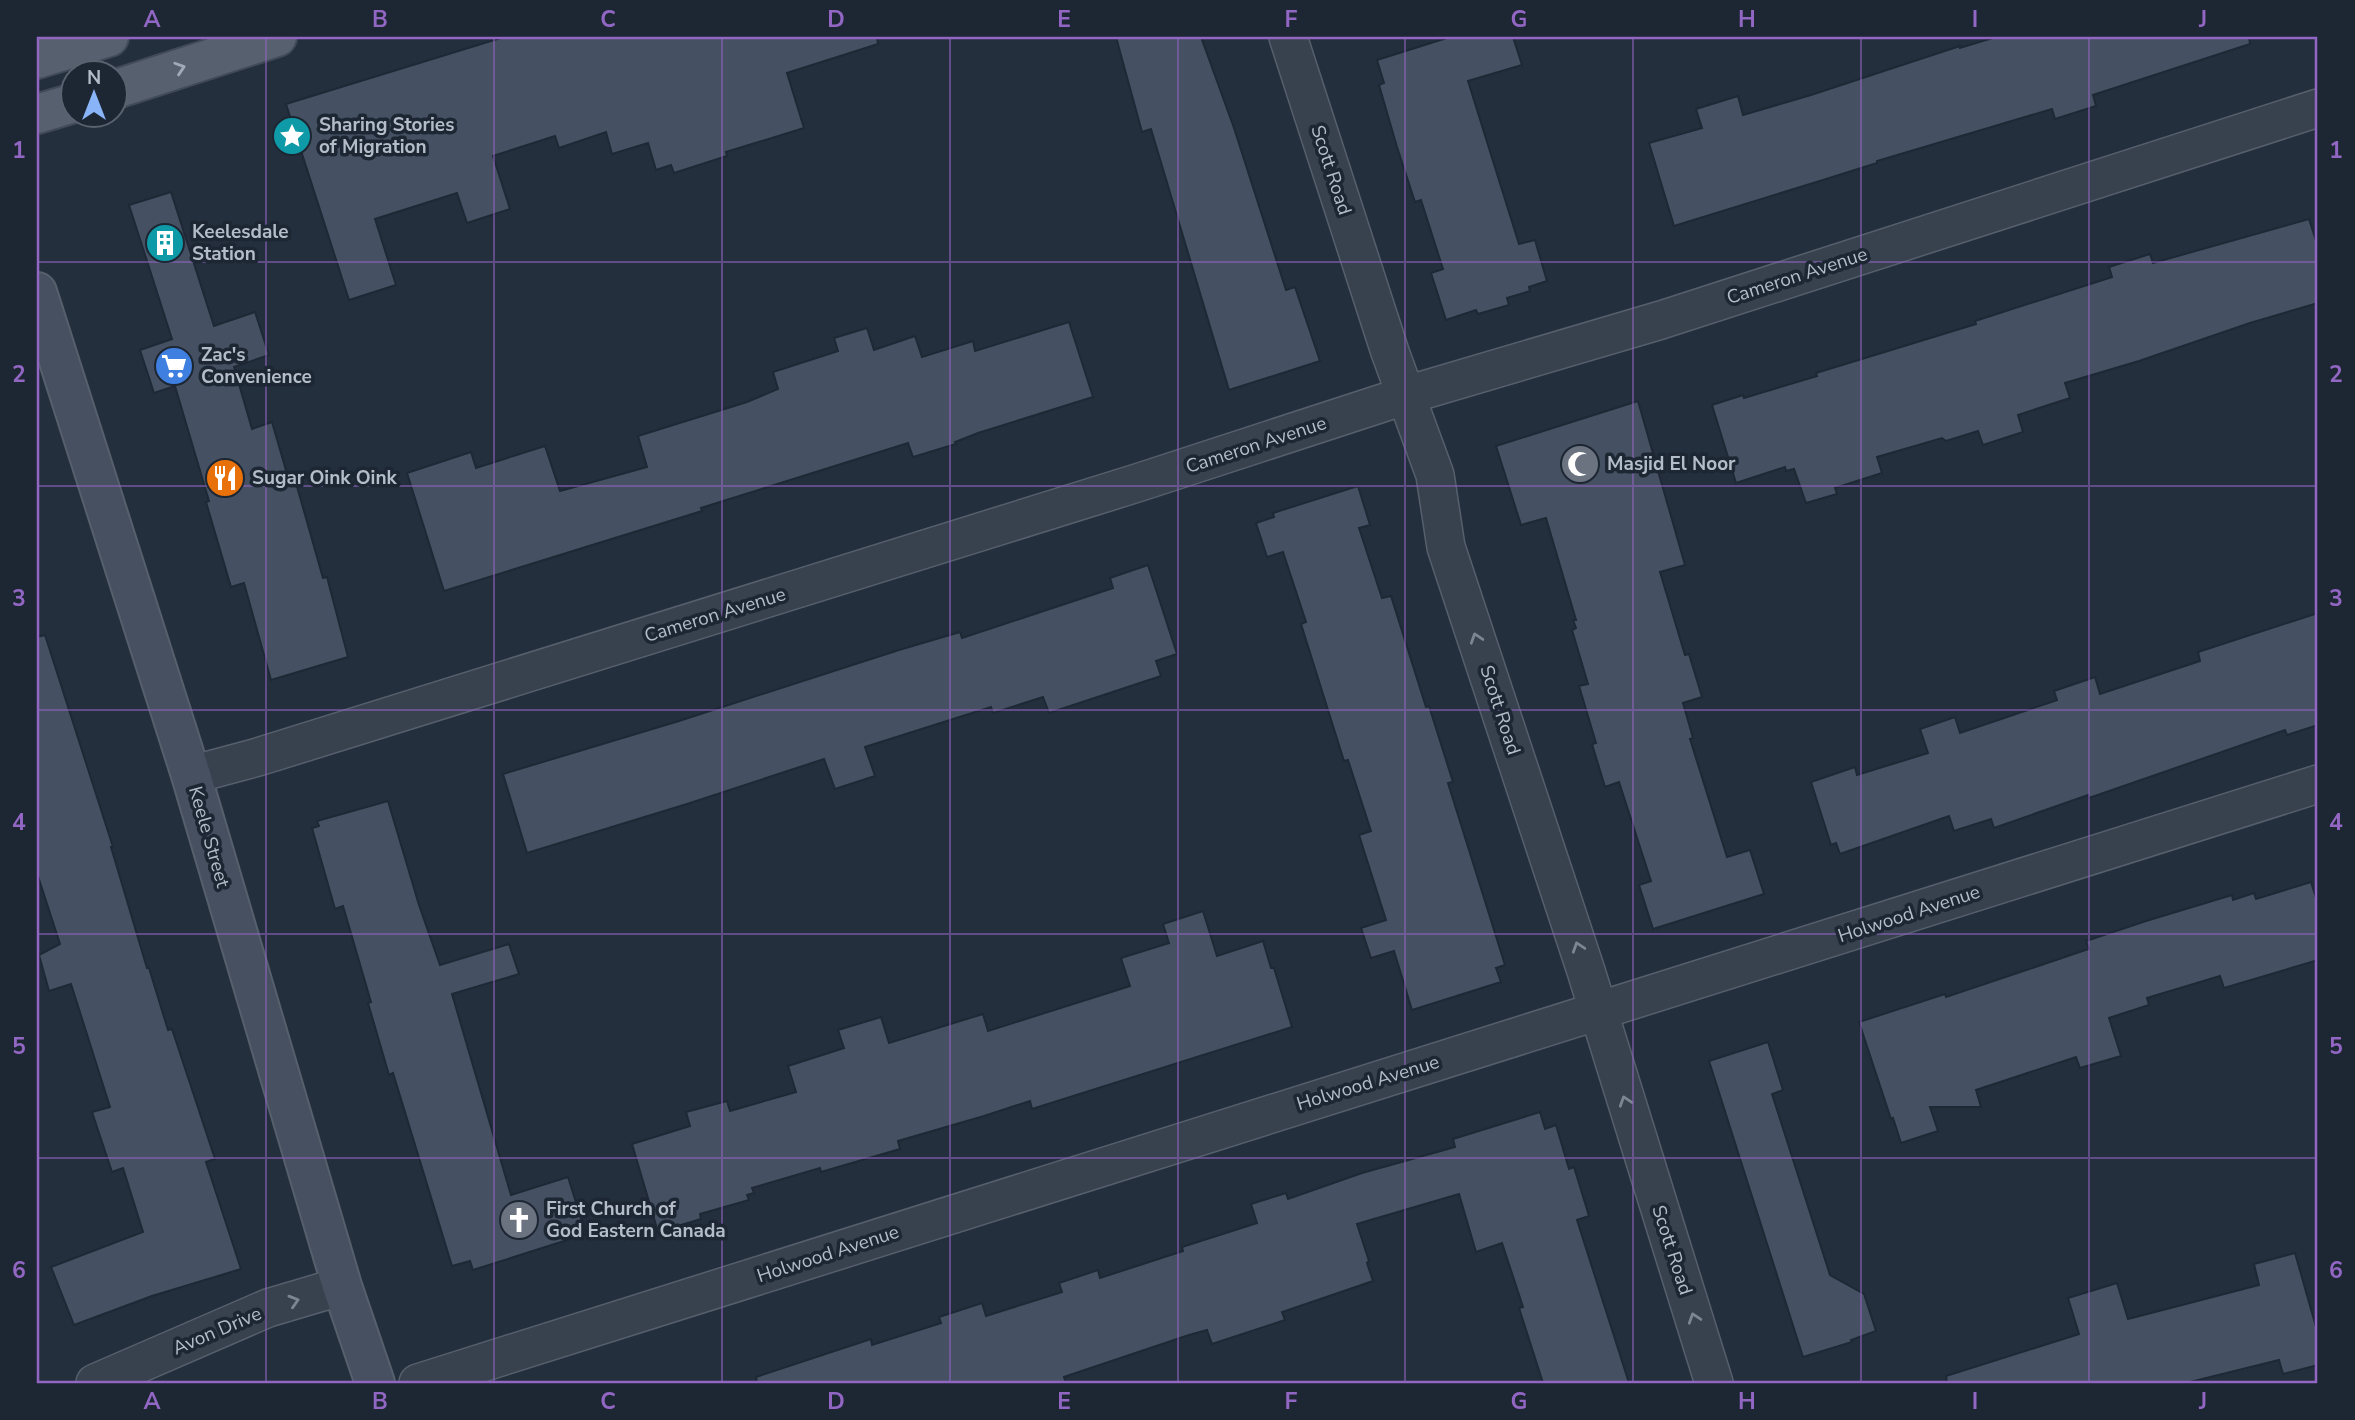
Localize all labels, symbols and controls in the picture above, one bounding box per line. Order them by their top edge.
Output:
text: A [143,4,161,35]
text: B [372,4,388,35]
text: C [600,4,616,35]
text: D [827,4,845,35]
text: E [1057,4,1071,35]
text: F [1285,4,1298,35]
text: G [1511,4,1527,35]
text: H [1738,4,1756,35]
text: I [1972,4,1978,35]
text: J [2198,4,2207,35]
north arrow [60,60,130,130]
one-way arrow [174,62,186,76]
text: N [87,65,101,91]
place label: Sharing Stories of Migration [319,112,454,160]
place icon: Sharing Stories of Migration [271,115,313,157]
street label: Scott Road [1304,122,1358,218]
text: 1 [12,135,26,166]
text: 1 [2329,135,2343,166]
place label: Keelesdale Station [192,219,289,267]
building icon: Keelesdale Station [144,222,186,264]
street label: Cameron Avenue [1723,241,1871,311]
place label: Zac's Convenience [201,342,312,390]
supermarket icon: Zac's Convenience [153,345,195,387]
text: 2 [12,359,26,390]
text: 2 [2329,359,2343,390]
street label: Cameron Avenue [1182,410,1330,480]
mosque icon: Masjid El Noor [1559,443,1601,485]
place label: Masjid El Noor [1607,451,1736,477]
restaurant icon: Sugar Oink Oink [204,457,246,499]
place label: Sugar Oink Oink [252,465,398,491]
street label: Cameron Avenue [641,581,789,649]
text: 3 [12,583,26,614]
text: 3 [2329,583,2343,614]
one-way arrow [1470,632,1484,644]
street label: Scott Road [1473,662,1527,758]
street label: Keele Street [182,783,236,891]
text: 4 [12,807,26,838]
text: 4 [2329,807,2343,838]
street label: Holwood Avenue [1835,879,1983,949]
one-way arrow [1571,941,1586,953]
text: 5 [12,1031,26,1062]
text: 5 [2329,1031,2343,1062]
street label: Holwood Avenue [1293,1049,1443,1117]
one-way arrow [1619,1096,1633,1108]
place label: First Church of God Eastern Canada [546,1196,726,1244]
church icon: First Church of God Eastern Canada [498,1199,540,1241]
street label: Scott Road [1645,1202,1699,1298]
street label: Holwood Avenue [754,1219,902,1289]
text: 6 [12,1255,26,1286]
text: 6 [2329,1255,2343,1286]
one-way arrow [288,1294,300,1309]
street label: Avon Drive [169,1301,265,1361]
one-way arrow [1687,1313,1702,1325]
text: A [143,1386,161,1417]
text: B [372,1386,388,1417]
text: C [600,1386,616,1417]
text: D [827,1386,845,1417]
text: E [1057,1386,1071,1417]
text: F [1285,1386,1298,1417]
text: G [1511,1386,1527,1417]
text: H [1738,1386,1756,1417]
text: I [1972,1386,1978,1417]
text: J [2198,1386,2207,1417]

